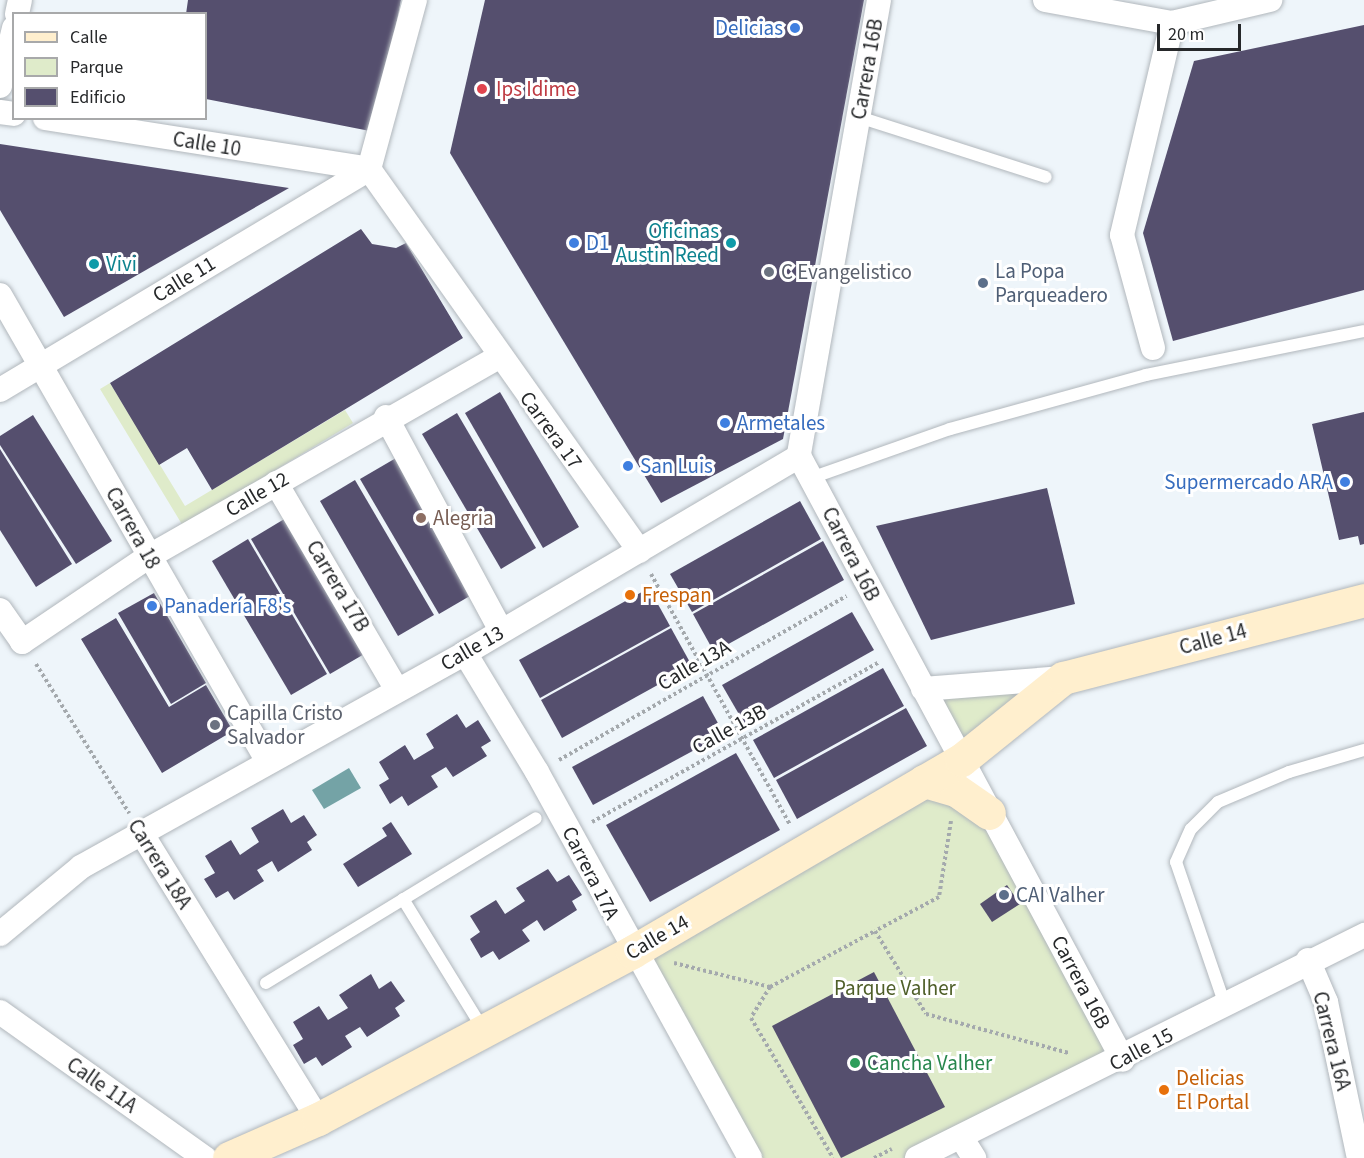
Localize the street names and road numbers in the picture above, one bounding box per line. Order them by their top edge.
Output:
street label: Carrera 16B [846,17,888,121]
street label: Calle 10 [171,126,243,162]
street label: Calle 11 [148,250,220,308]
street label: Carrera 17 [514,386,588,474]
street label: Calle 12 [221,466,293,522]
street label: Carrera 18 [100,483,166,573]
street label: Carrera 16B [817,503,885,605]
street label: Carrera 17B [301,536,375,636]
street label: Calle 14 [1177,618,1249,660]
street label: Calle 13 [436,620,508,676]
street label: Calle 13A [653,634,735,696]
street label: Calle 13B [687,698,771,760]
street label: Carrera 18A [122,814,198,914]
street label: Carrera 17A [557,822,625,924]
street label: Calle 14 [621,909,693,965]
street label: Carrera 16B [1046,931,1116,1033]
street label: Carrera 16A [1308,989,1356,1093]
street label: Calle 15 [1105,1022,1177,1076]
street label: Calle 11A [62,1052,142,1118]

